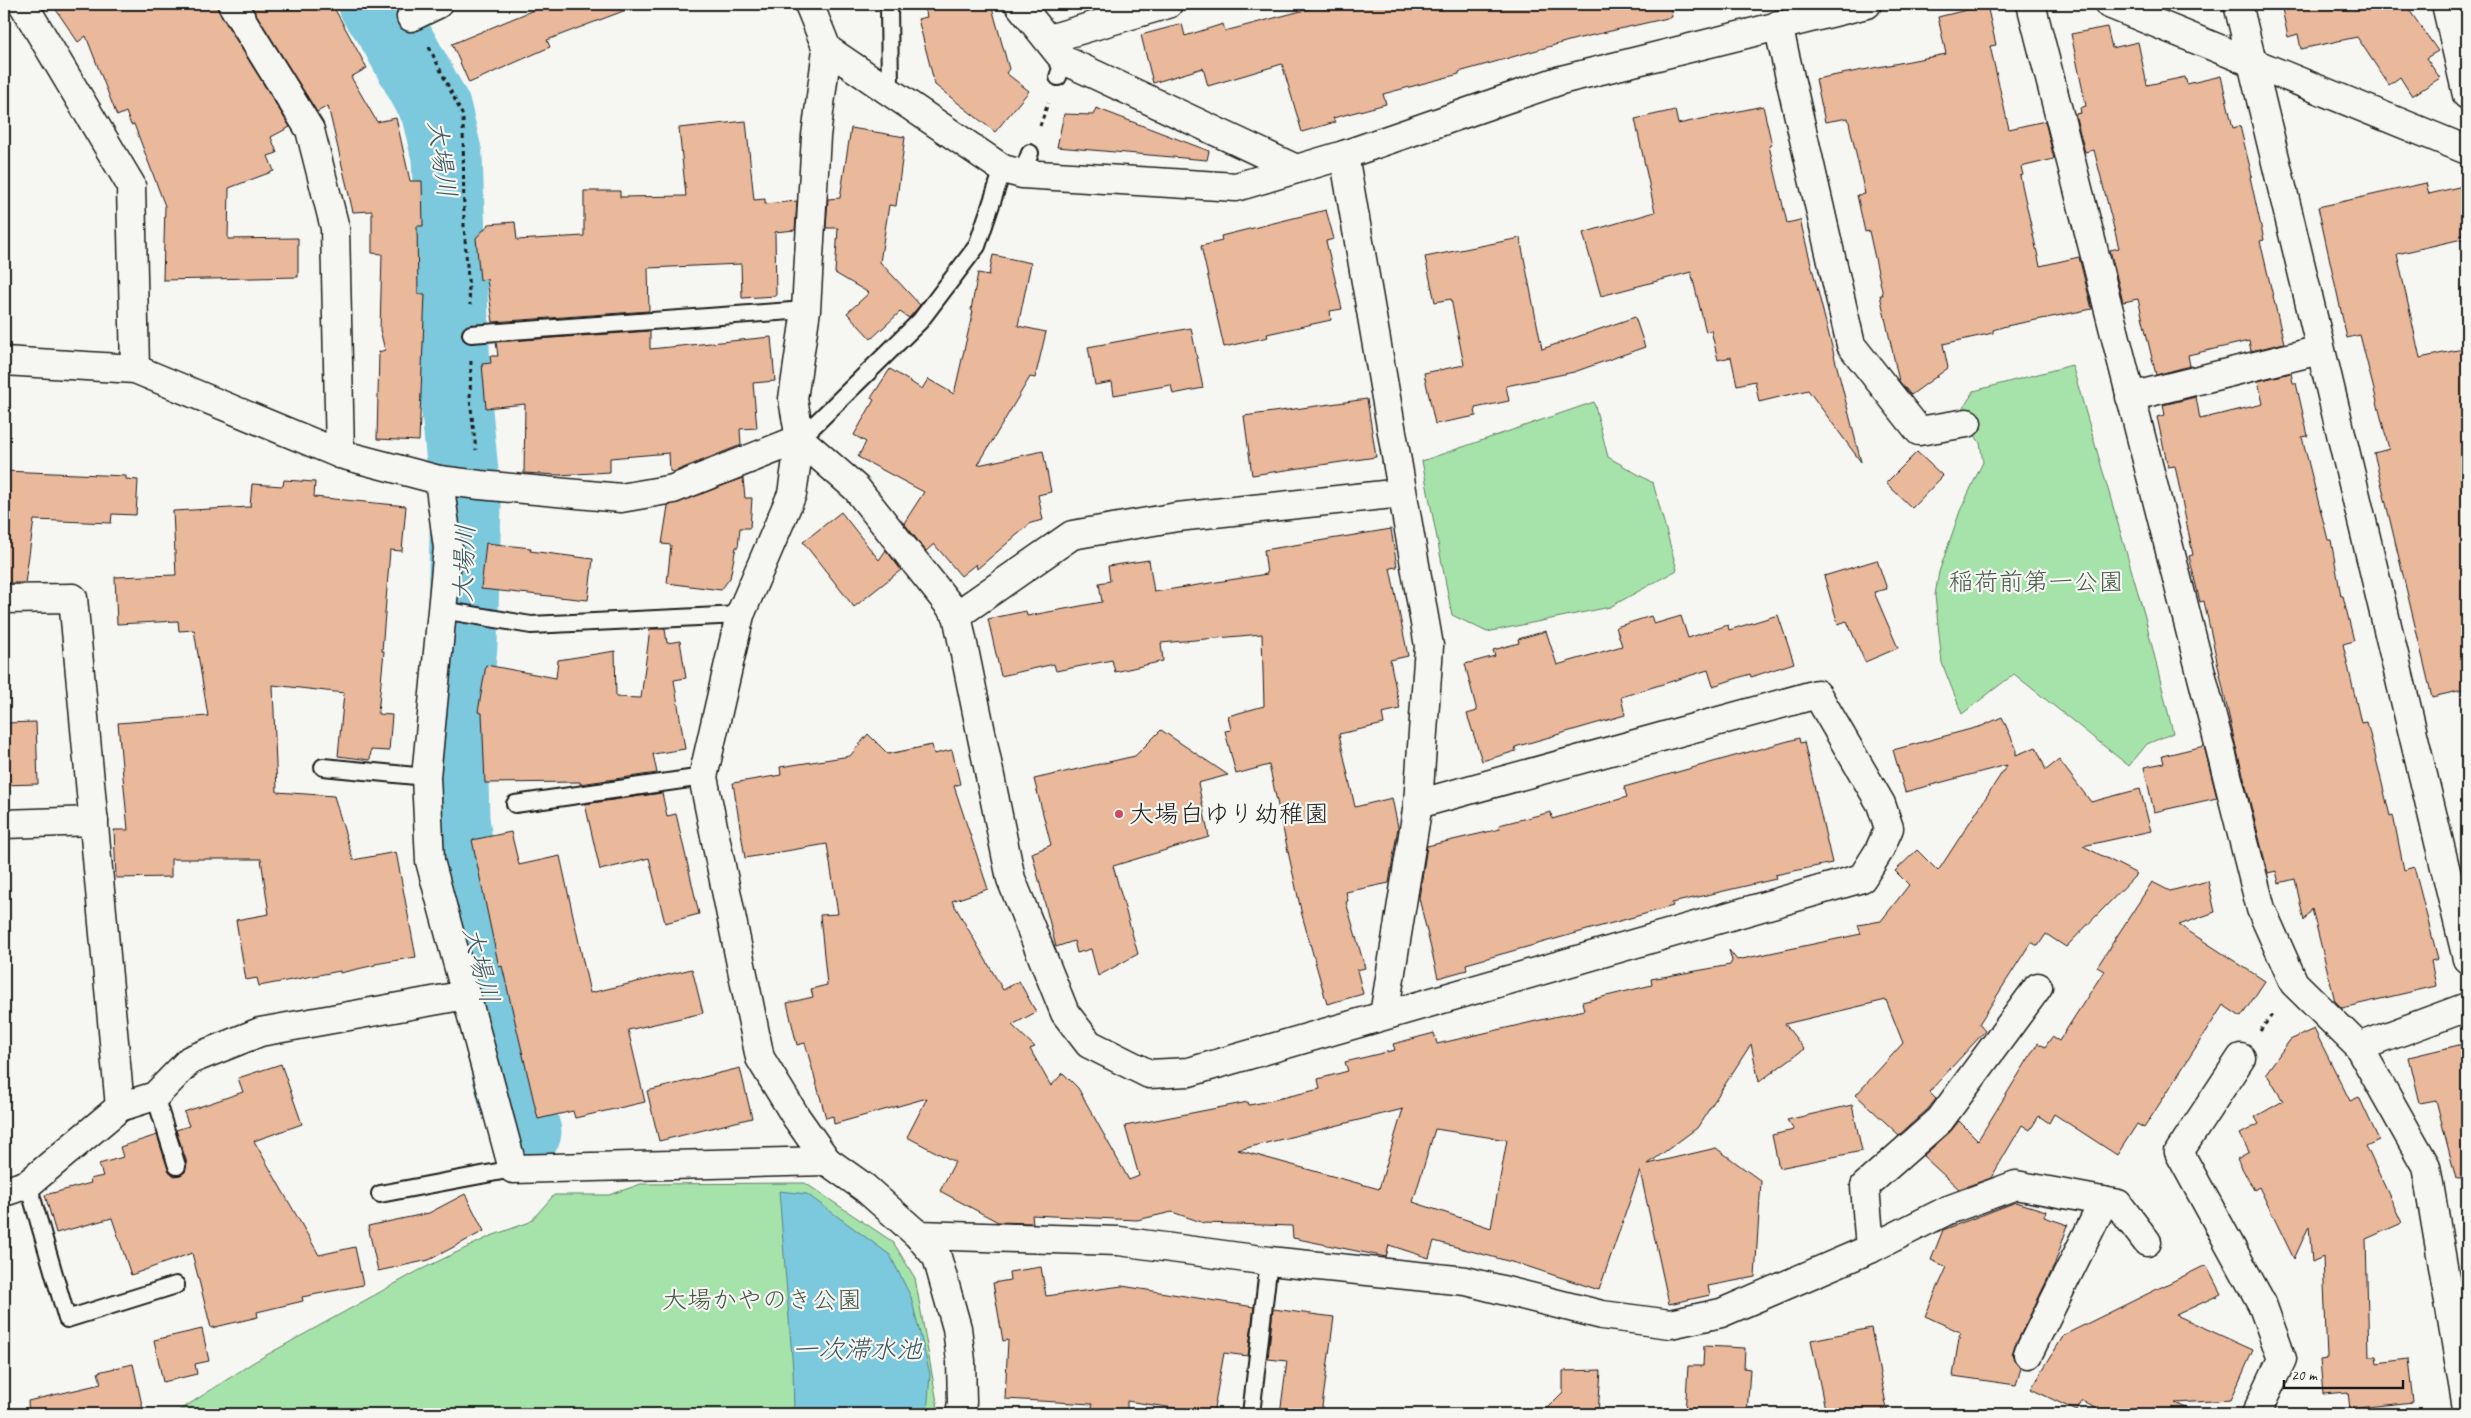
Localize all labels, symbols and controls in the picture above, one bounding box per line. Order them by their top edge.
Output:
water label: 大場川 [420,118,464,200]
water label: 大場川 [446,523,482,603]
park label: 稲荷前第一公園 [1948,566,2124,598]
place label: 大場白ゆり幼稚園 [1129,798,1329,830]
marker: 大場白ゆり幼稚園 [1113,808,1125,820]
water label: 大場川 [456,923,506,1007]
park label: 大場かやのき公園 [662,1284,862,1316]
water label: 一次滞水池 [792,1333,923,1366]
scale bar [2284,1358,2402,1390]
text: 20 m [2291,1366,2318,1385]

